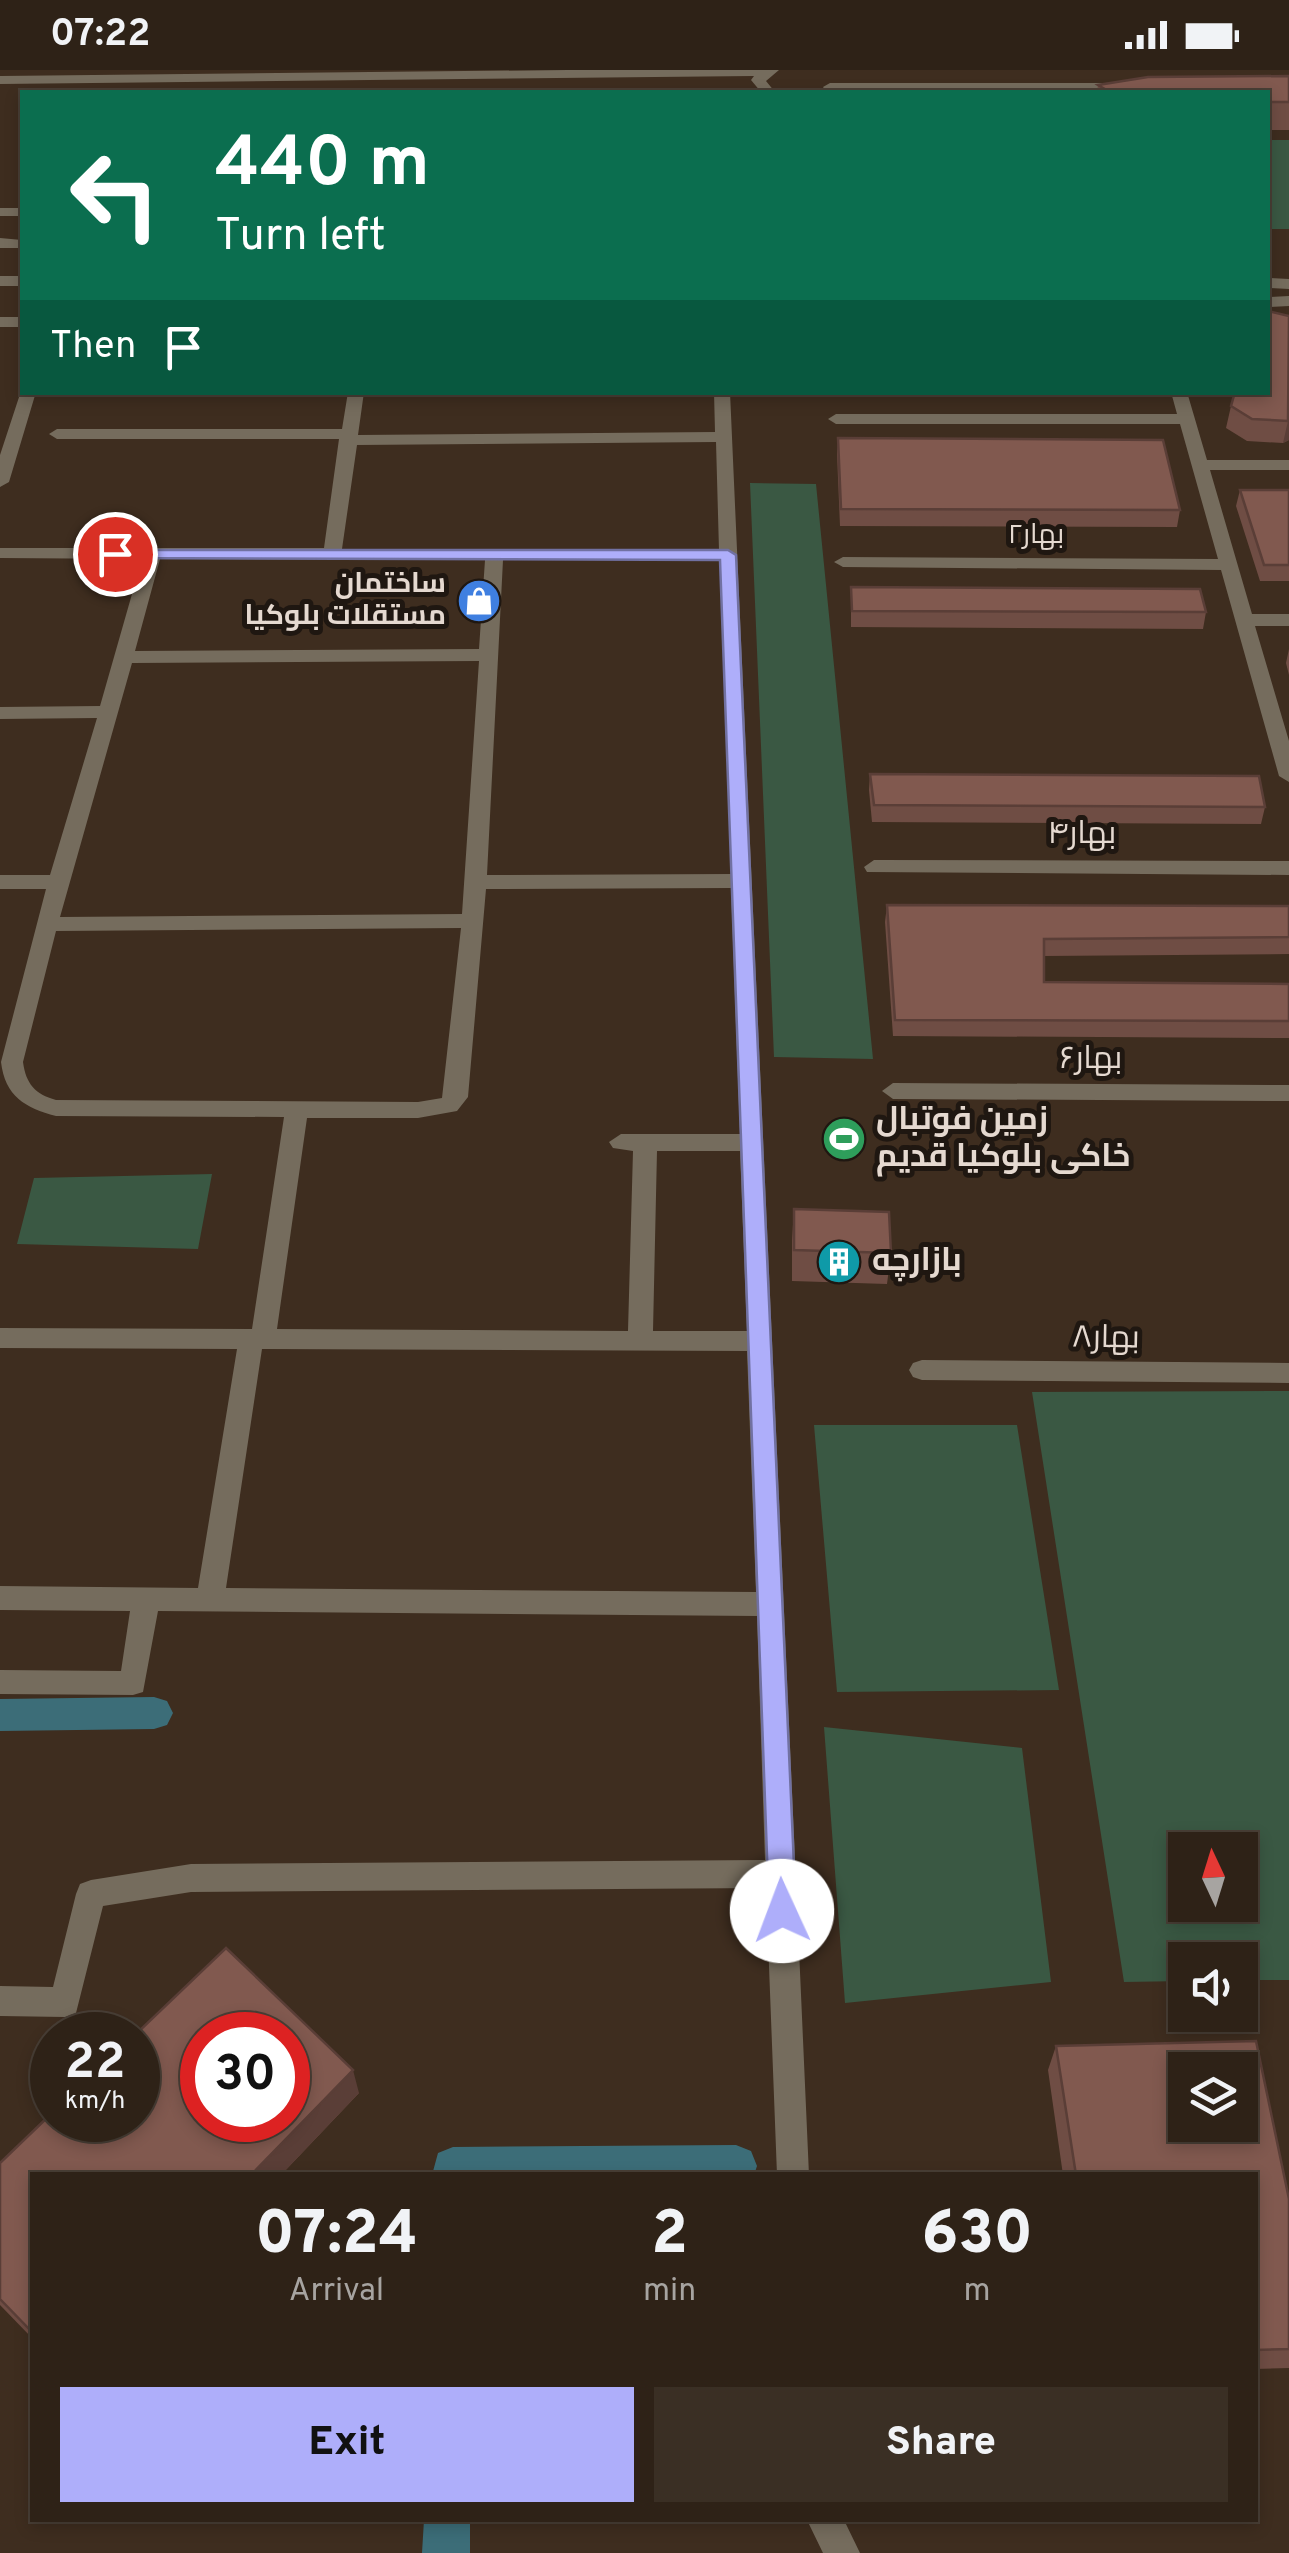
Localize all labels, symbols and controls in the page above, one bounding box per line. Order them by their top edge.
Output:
text: 07:22 [50,11,150,60]
text: 440 m [215,122,430,211]
icon: left [50,130,180,260]
text: Turn left [215,209,386,266]
icon: arrive [156,320,211,375]
text: Then [50,323,136,372]
pin [73,512,158,597]
street label: بهار۲ [1008,518,1064,554]
icon: arrive [88,527,143,582]
place label: ساختمان مستقلات بلوکیا [244,567,446,635]
shop icon: ساختمان مستقلات بلوکیا [456,578,502,624]
street label: بهار۴ [1048,815,1116,855]
street label: بهار۶ [1060,1040,1122,1080]
place label: زمین فوتبال خاکی بلوکیا قدیم [876,1101,1131,1178]
sports icon: زمین فوتبال خاکی بلوکیا قدیم [821,1116,867,1162]
building icon: بازارچه [816,1239,862,1285]
place label: بازارچه [872,1242,962,1282]
street label: بهار۸ [1072,1318,1140,1360]
north arrow [1168,1832,1258,1922]
map controls [1168,1832,1258,2142]
position arrow [730,1859,834,1963]
button: sound [1168,1942,1258,2032]
speed limit sign: 30 [180,2012,310,2142]
text: 22 [64,2033,126,2096]
button: layers [1168,2052,1258,2142]
text: km/h [65,2086,125,2118]
text: 07:24 [255,2199,418,2275]
text: 2 [651,2199,688,2275]
text: 630 [921,2199,1033,2275]
text: Arrival [289,2272,384,2312]
text: min [643,2272,696,2312]
text: m [964,2272,991,2312]
button: Exit [60,2387,634,2502]
button: Share [654,2387,1228,2502]

